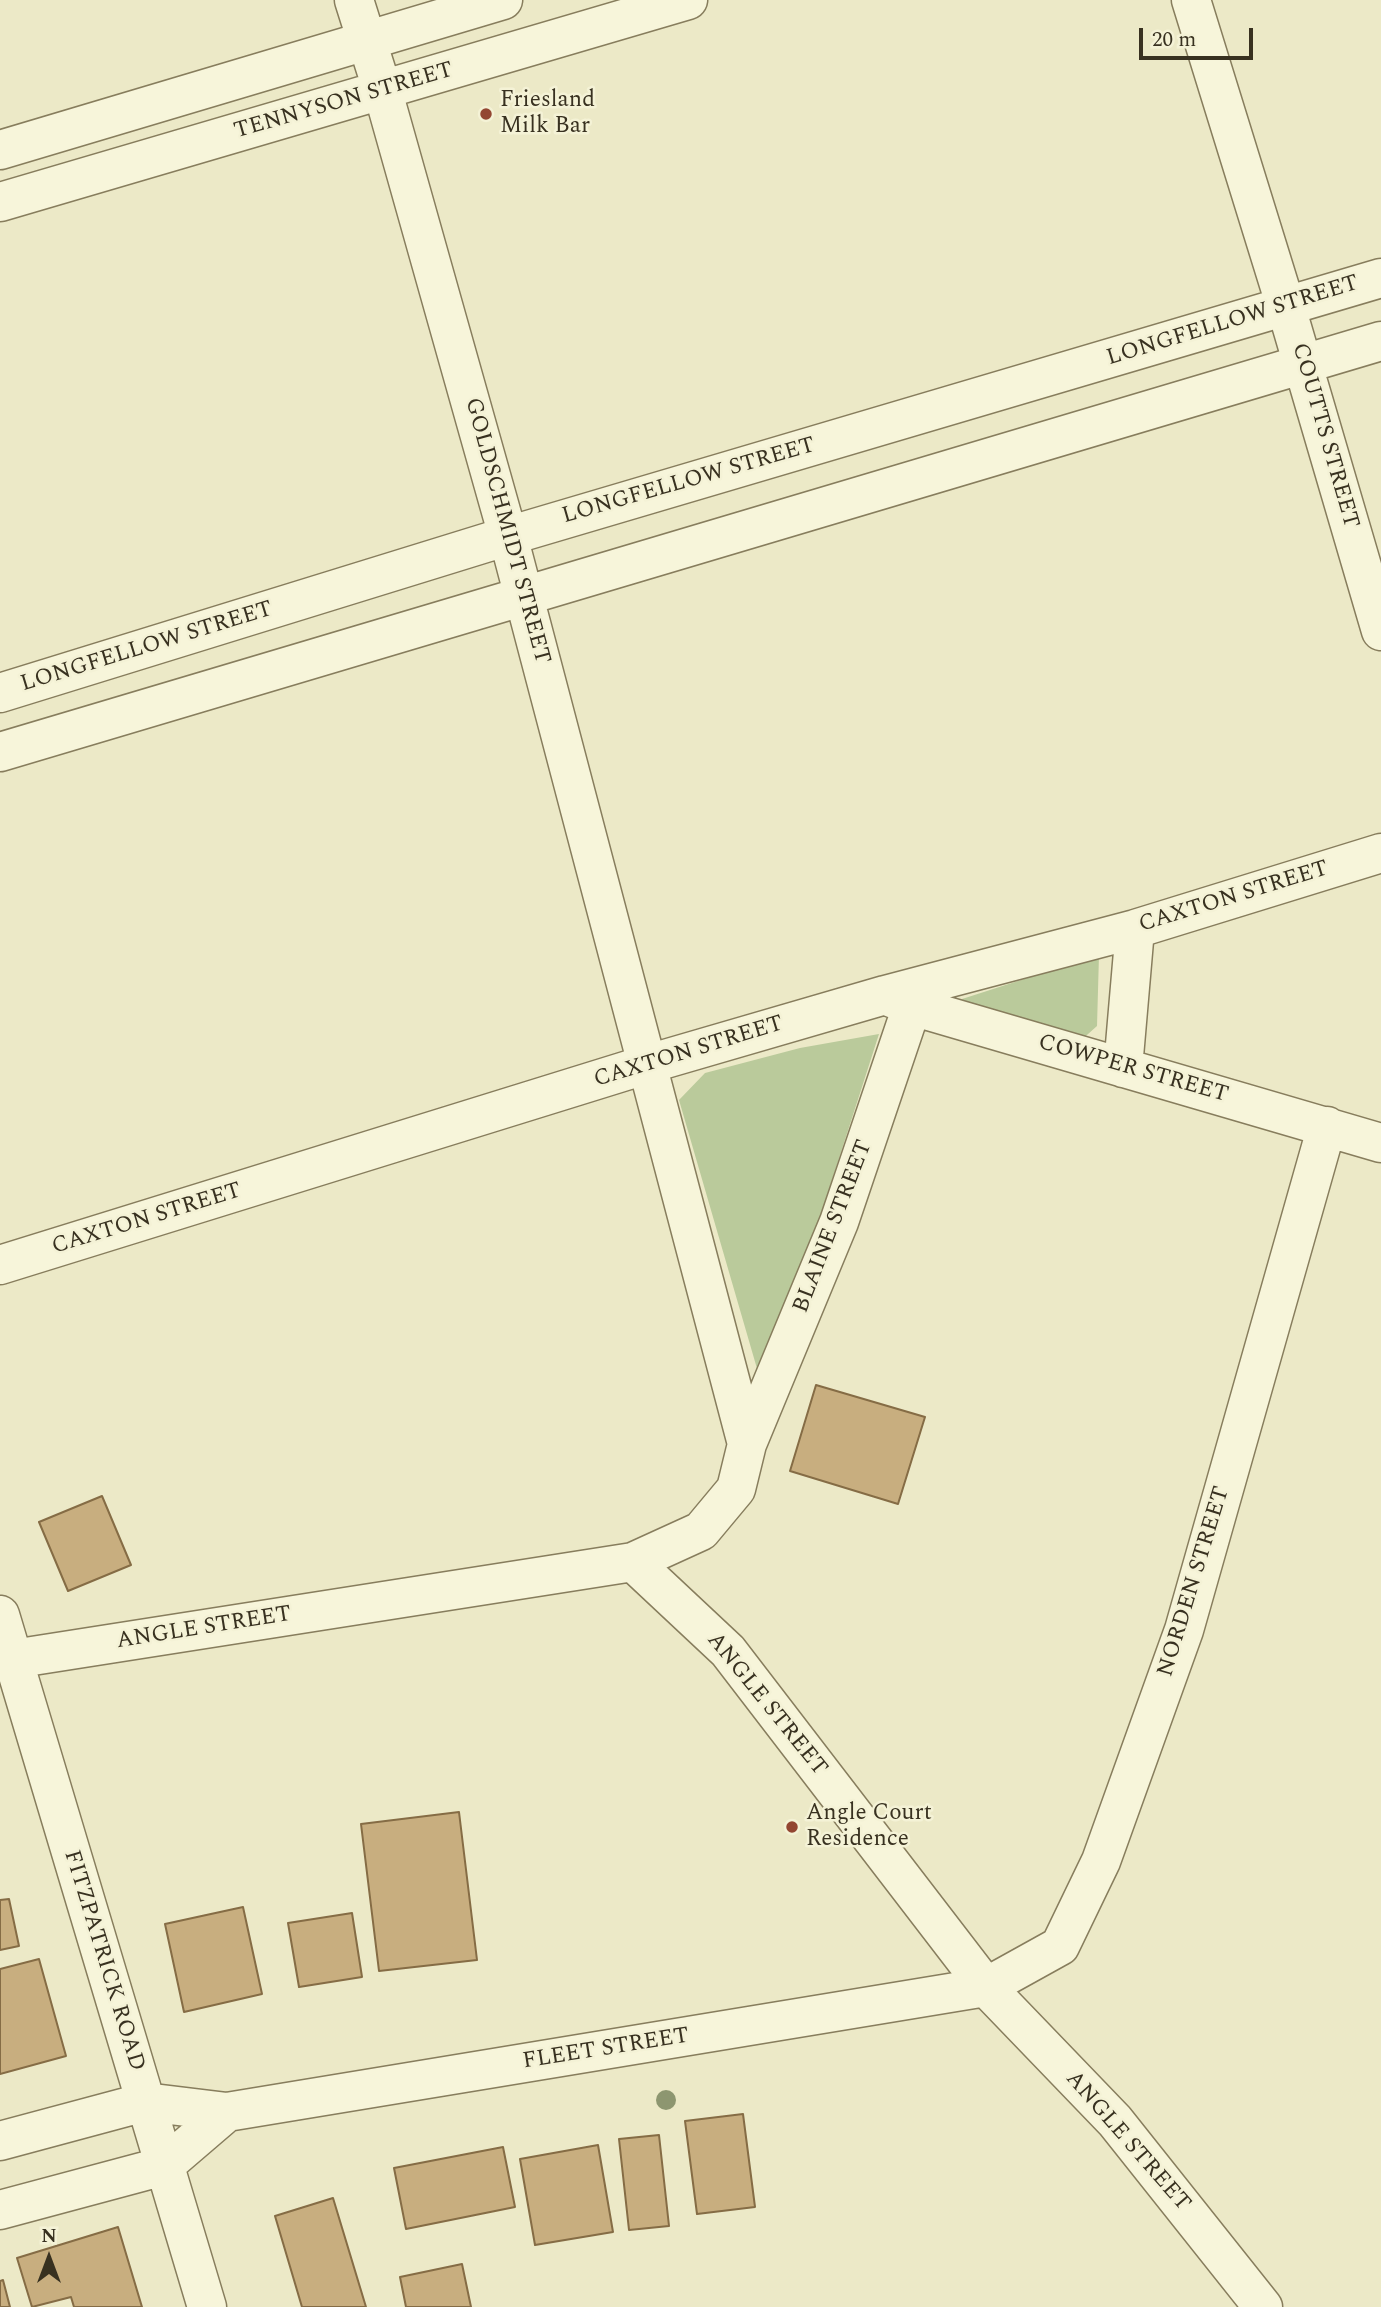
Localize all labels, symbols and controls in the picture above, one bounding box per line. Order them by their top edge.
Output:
scale bar [1143,14,1257,58]
text: 20 m [1152,24,1196,56]
street label: TENNYSON STREET [231,58,457,146]
place label: Friesland Milk Bar [500,87,595,141]
marker: Friesland Milk Bar [478,106,494,122]
street label: LONGFELLOW STREET [1104,271,1362,373]
street label: COUTTS STREET [1284,340,1364,532]
street label: GOLDSCHMIDT STREET [457,395,555,667]
street label: LONGFELLOW STREET [559,433,819,531]
street label: LONGFELLOW STREET [18,597,276,699]
street label: CAXTON STREET [1136,856,1332,940]
street label: CAXTON STREET [591,1011,787,1095]
street label: COWPER STREET [1035,1030,1231,1110]
street label: BLAINE STREET [788,1137,880,1317]
street label: CAXTON STREET [49,1178,245,1262]
street label: NORDEN STREET [1153,1484,1237,1680]
street label: ANGLE STREET [115,1602,293,1656]
street label: ANGLE STREET [700,1628,832,1782]
place label: Angle Court Residence [806,1800,932,1854]
marker: Angle Court Residence [784,1819,800,1835]
street label: FITZPATRICK ROAD [56,1847,150,2075]
street label: FLEET STREET [521,2023,691,2077]
street label: ANGLE STREET [1059,2066,1195,2218]
text: N [41,2222,57,2251]
north arrow [14,2223,84,2293]

